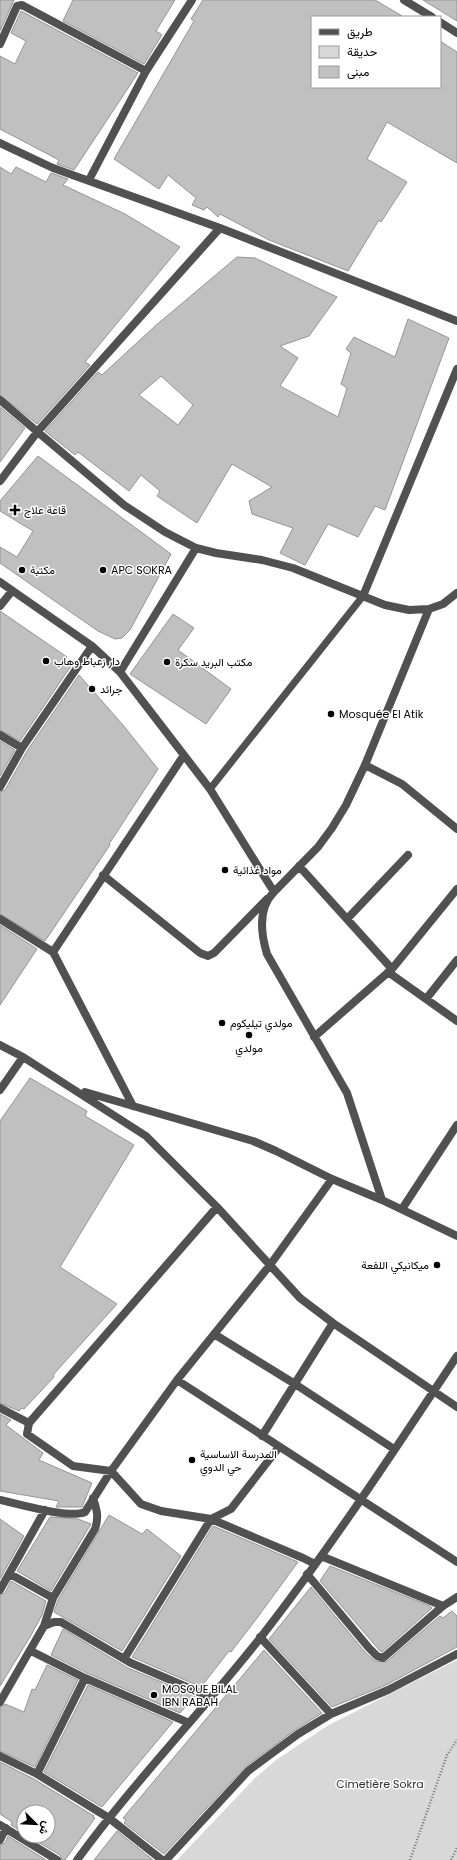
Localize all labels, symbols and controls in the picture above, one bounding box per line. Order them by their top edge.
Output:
legend [311,16,441,88]
text: طريق [347,23,373,40]
text: حديقة [347,43,377,60]
text: مبنى [347,63,369,80]
place label: قاعة علاج [24,502,66,518]
marker: قاعة علاج [9,504,21,516]
place label: مكتبة [30,562,55,578]
place label: APC SOKRA [111,562,173,578]
marker: مكتبة [17,565,27,575]
marker: APC SOKRA [98,565,108,575]
place label: دار زعباط وهاب [54,653,120,669]
place label: مكتب البريد سكرة [175,654,253,670]
marker: دار زعباط وهاب [41,656,51,666]
marker: مكتب البريد سكرة [162,657,172,667]
place label: جرائد [100,681,123,697]
marker: جرائد [87,684,97,694]
place label: Mosquée El Atik [339,706,424,722]
marker: Mosquée El Atik [326,709,336,719]
place label: مواد غذائية [233,862,282,878]
marker: مواد غذائية [220,865,230,875]
place label: مولدي تيليكوم [230,1015,293,1033]
marker: مولدي تيليكوم [217,1018,227,1028]
marker: مولدي [244,1030,254,1040]
place label: مولدي [235,1040,263,1058]
place label: ميكانيكي اللفعة [361,1257,429,1275]
marker: ميكانيكي اللفعة [432,1260,442,1270]
place label: المدرسة الاساسية حي الدوي [200,1446,277,1477]
marker: المدرسة الاساسية حي الدوي [187,1455,197,1465]
place label: MOSQUE BILAL IBN RABAH [162,1681,238,1710]
marker: MOSQUE BILAL IBN RABAH [149,1690,159,1700]
park label: Cimetière Sokra [336,1776,424,1792]
north arrow [16,1804,56,1844]
text: ش [35,1819,55,1837]

